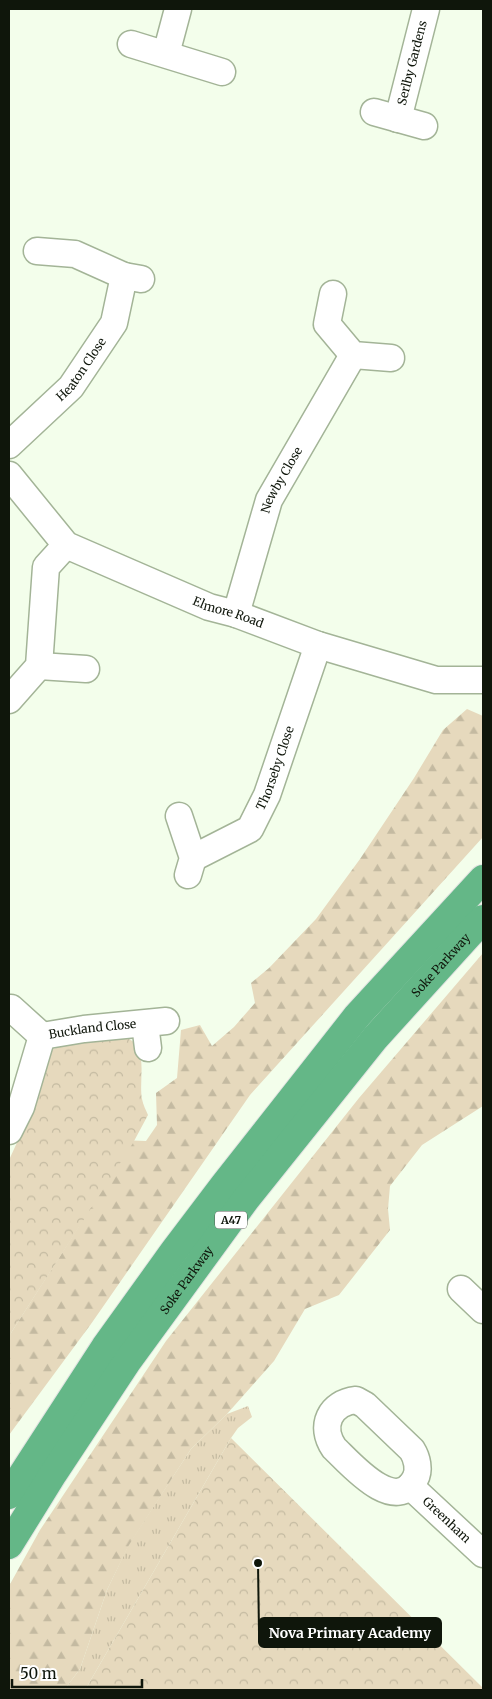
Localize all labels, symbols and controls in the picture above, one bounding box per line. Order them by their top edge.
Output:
street label: Serlby Gardens [394,19,430,107]
street label: Heaton Close [53,335,109,404]
street label: Newby Close [258,444,305,515]
street label: Elmore Road [191,593,266,631]
street label: Thorseby Close [253,724,297,813]
street label: Soke Parkway [408,930,473,1000]
street label: Buckland Close [48,1016,137,1042]
road number: A47 [215,1212,247,1228]
street label: Soke Parkway [156,1243,216,1317]
street label: Greenham [420,1494,474,1546]
callout: Nova Primary Academy [259,1618,441,1647]
text: Nova Primary Academy [269,1624,432,1642]
scale bar [12,1656,142,1688]
text: 50 m [20,1664,57,1683]

